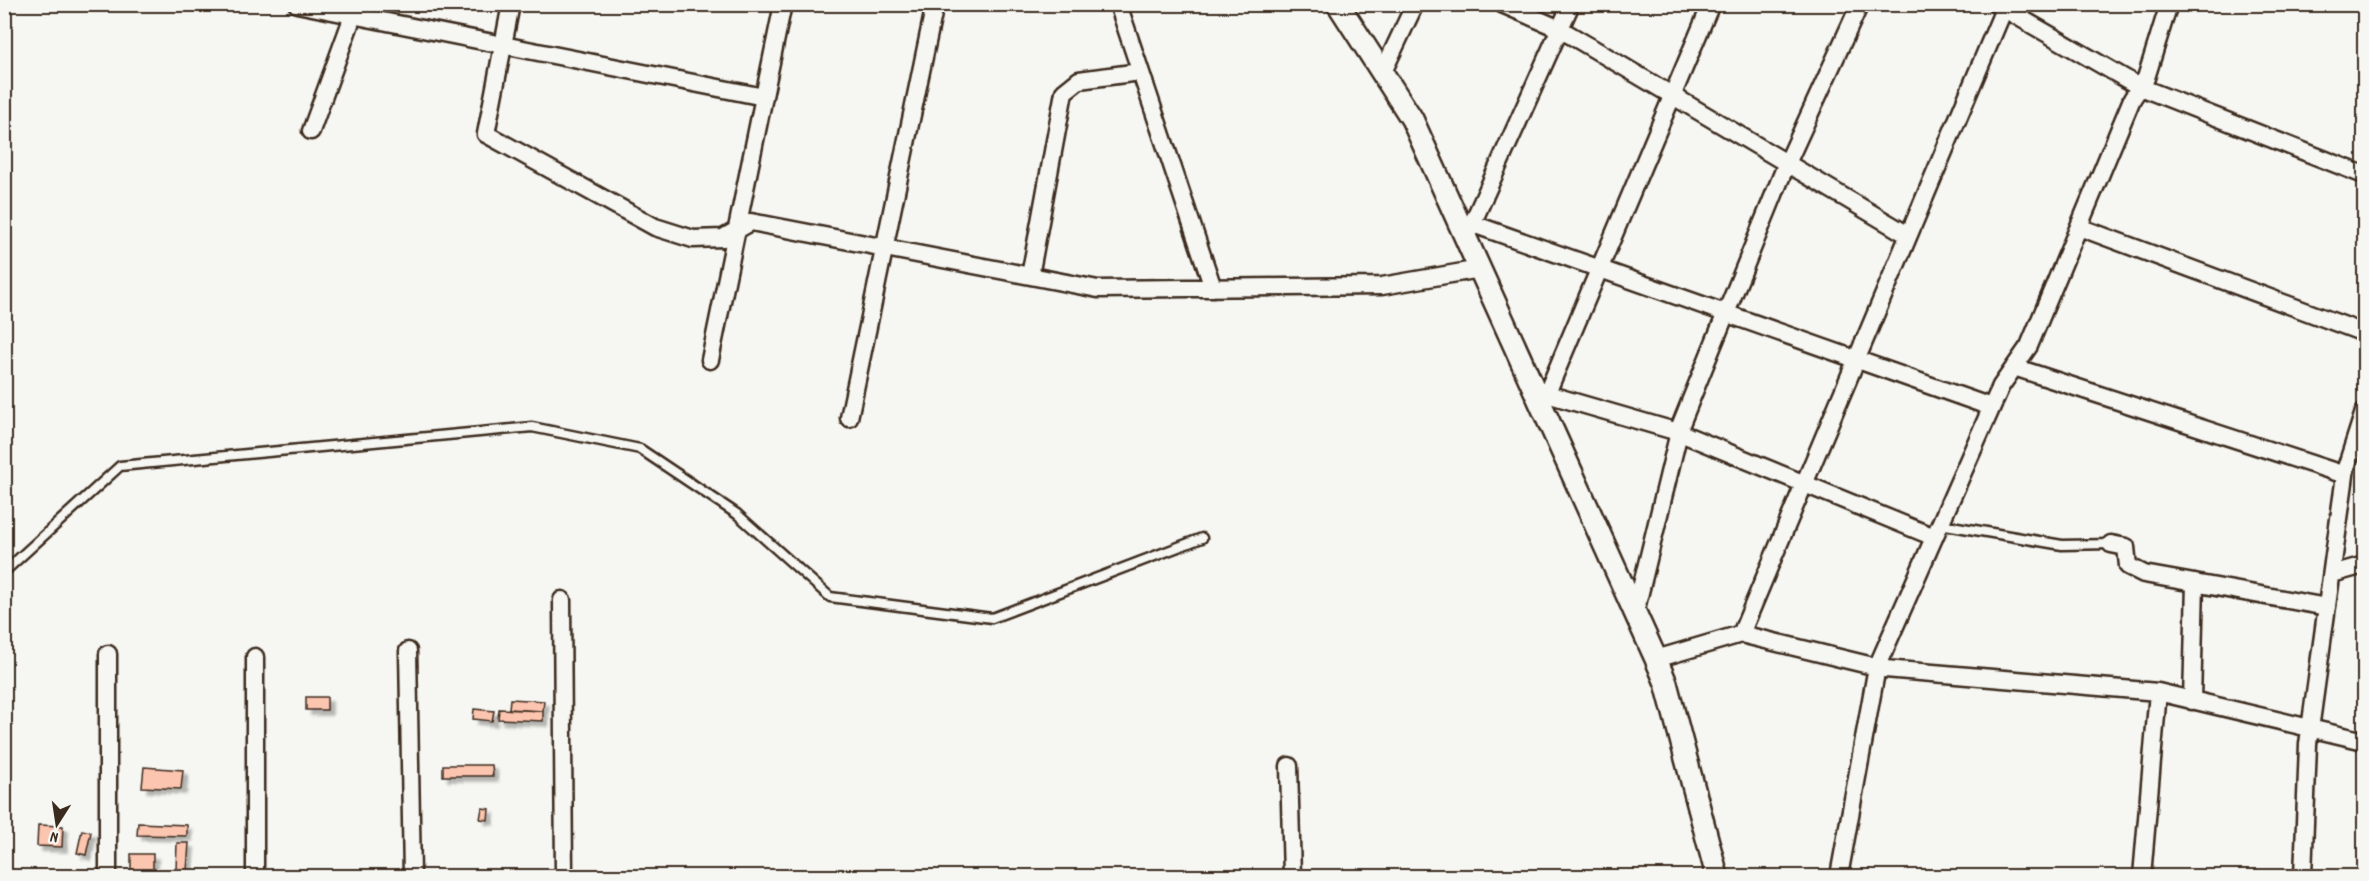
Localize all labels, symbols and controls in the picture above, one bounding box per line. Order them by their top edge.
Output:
north arrow [27,794,87,854]
text: N [48,824,61,848]

